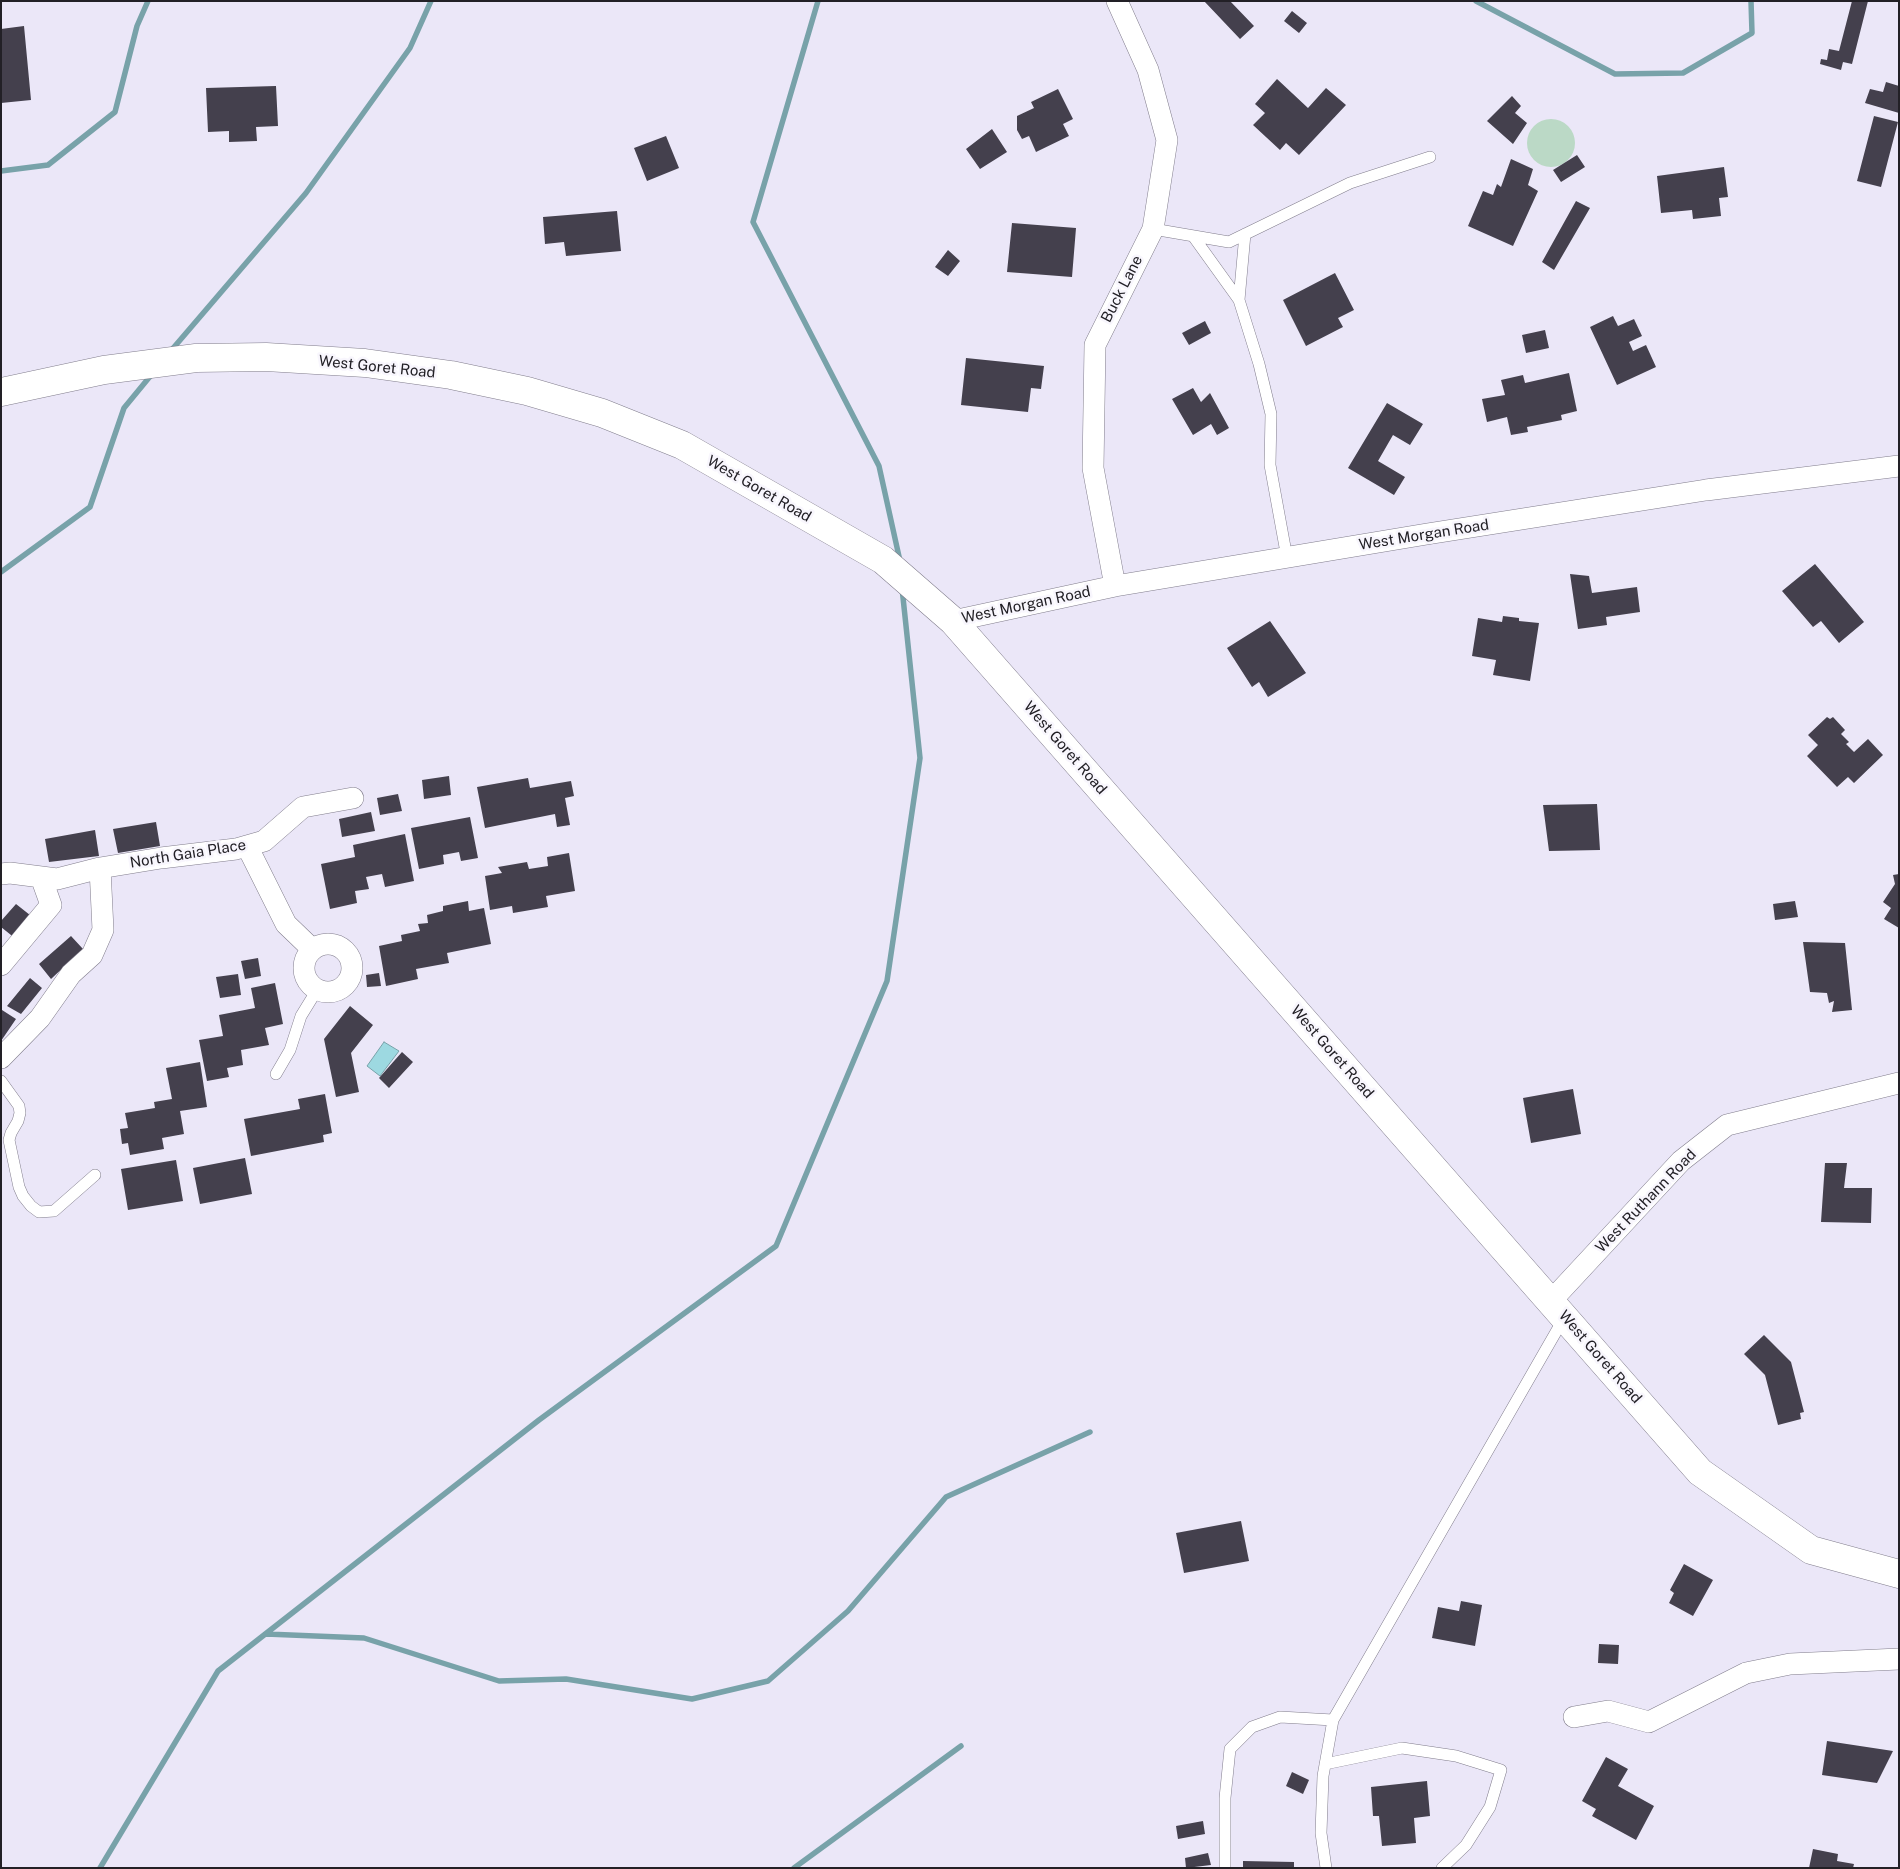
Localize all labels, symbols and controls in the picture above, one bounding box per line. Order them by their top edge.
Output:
street label: Buck Lane [1097,253,1147,325]
street label: West Goret Road [318,352,436,382]
street label: West Goret Road [704,452,814,526]
street label: West Morgan Road [1358,516,1490,554]
street label: West Morgan Road [960,583,1092,627]
street label: West Goret Road [1020,698,1110,798]
street label: North Gaia Place [129,836,247,872]
street label: West Goret Road [1287,1002,1377,1102]
street label: West Ruthann Road [1592,1145,1700,1257]
street label: West Goret Road [1555,1307,1645,1407]

